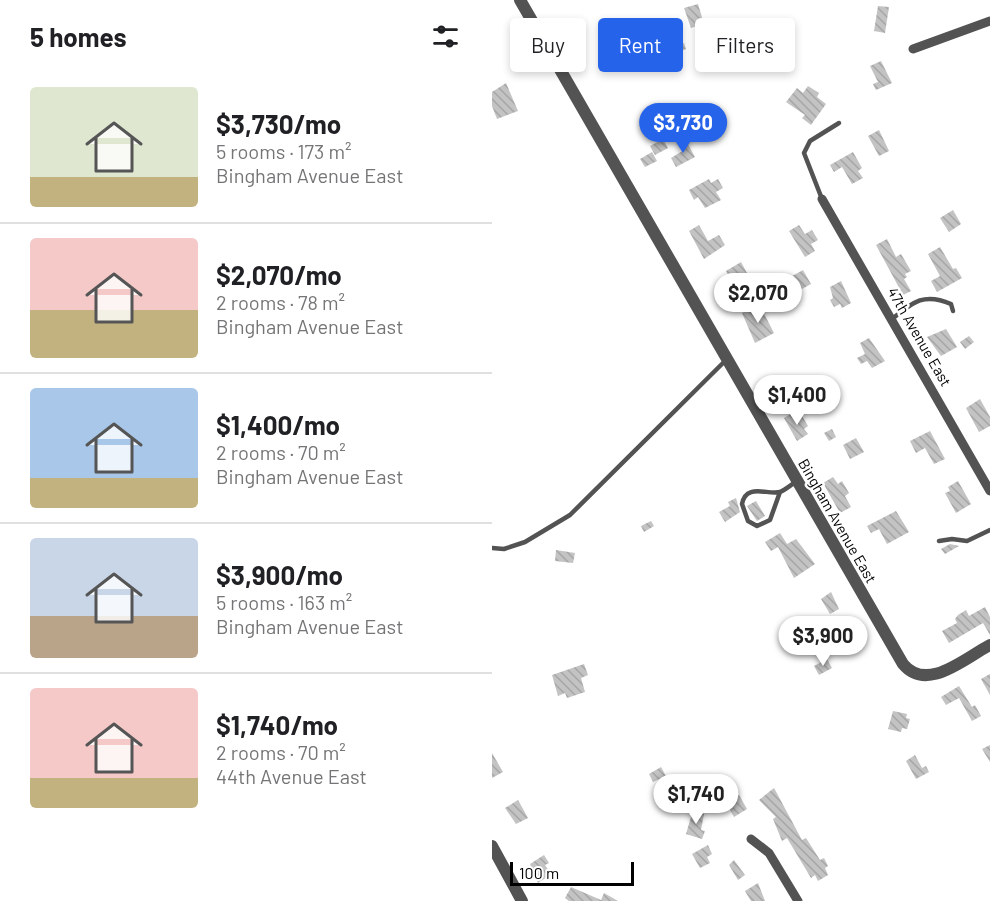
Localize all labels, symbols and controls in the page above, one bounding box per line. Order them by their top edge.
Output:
chip: Buy [510,18,586,72]
chip: Rent [598,18,683,72]
chip: Filters [695,18,795,72]
icon: filters [429,20,462,53]
text: 5 homes [30,21,127,52]
pin: $3,730 [634,103,732,154]
text: $3,730/mo [216,108,341,139]
text: $3,730 [653,110,713,134]
icon: home [78,111,150,183]
text: 5 rooms · 173 m² [216,139,351,163]
text: Bingham Avenue East [216,163,403,187]
text: $2,070/mo [216,259,342,290]
icon: home [78,262,150,334]
pin: $2,070 [709,273,807,324]
text: $2,070 [728,280,788,304]
street label: 47th Avenue East [884,284,956,389]
text: 2 rooms · 78 m² [216,290,345,314]
text: Bingham Avenue East [216,314,403,338]
pin: $1,400 [748,375,846,426]
text: $1,400 [768,382,826,406]
text: $1,400/mo [216,409,340,440]
icon: home [78,412,150,484]
text: 2 rooms · 70 m² [216,440,346,464]
street label: Bingham Avenue East [795,455,881,586]
text: Bingham Avenue East [216,464,403,488]
text: $3,900/mo [216,559,343,590]
icon: home [78,562,150,634]
text: 5 rooms · 163 m² [216,590,352,614]
text: Bingham Avenue East [216,614,403,638]
pin: $3,900 [774,616,872,667]
text: $3,900 [793,623,853,647]
text: $1,740/mo [216,709,338,740]
icon: home [78,712,150,784]
text: 2 rooms · 70 m² [216,740,346,764]
text: 44th Avenue East [216,764,367,788]
pin: $1,740 [647,774,745,825]
text: $1,740 [667,781,725,805]
scale bar [510,859,634,886]
text: 100 m [519,863,559,882]

